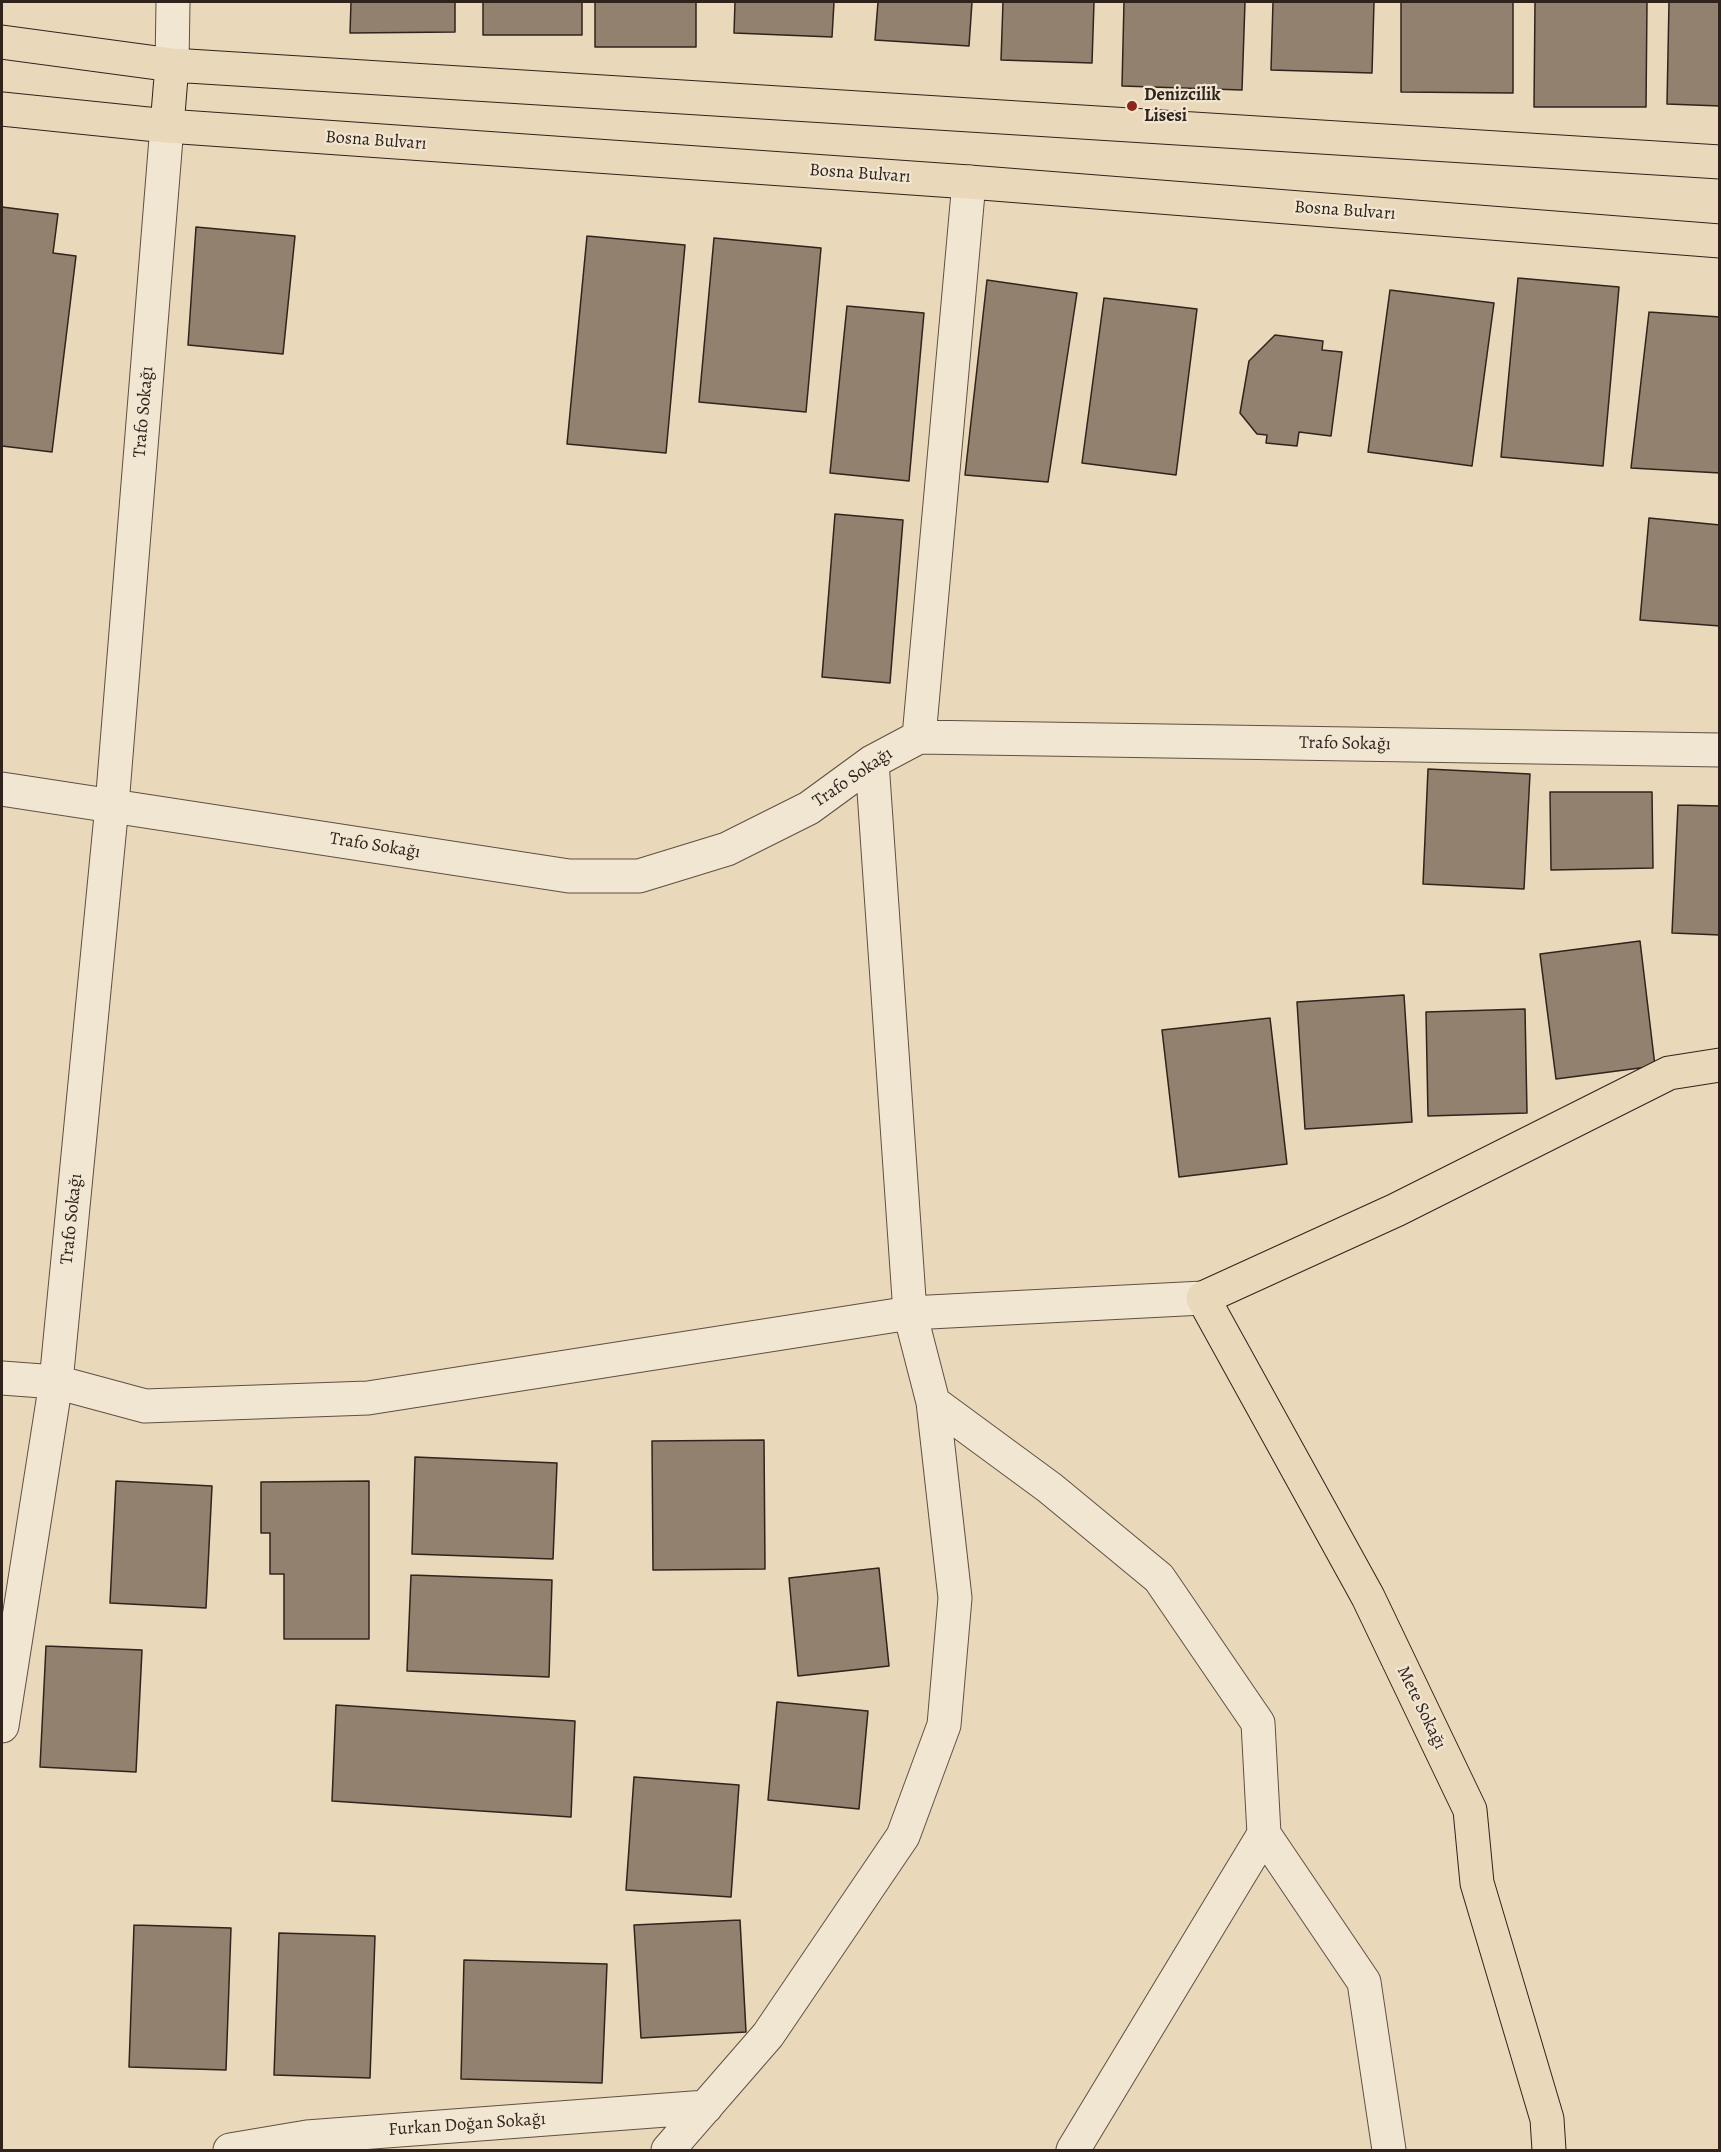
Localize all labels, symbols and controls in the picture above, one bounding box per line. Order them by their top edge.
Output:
place label: Denizcilik Lisesi [1144,85,1221,128]
marker: Denizcilik Lisesi [1125,99,1139,113]
street label: Bosna Bulvarı [325,127,427,155]
street label: Bosna Bulvarı [809,160,911,188]
street label: Bosna Bulvarı [1294,197,1396,225]
street label: Trafo Sokağı [129,365,159,459]
street label: Trafo Sokağı [1299,732,1391,756]
street label: Trafo Sokağı [809,743,897,813]
street label: Trafo Sokağı [328,828,422,864]
street label: Trafo Sokağı [56,1172,88,1266]
street label: Mete Sokağı [1392,1663,1450,1753]
street label: Furkan Doğan Sokağı [388,2109,546,2141]

